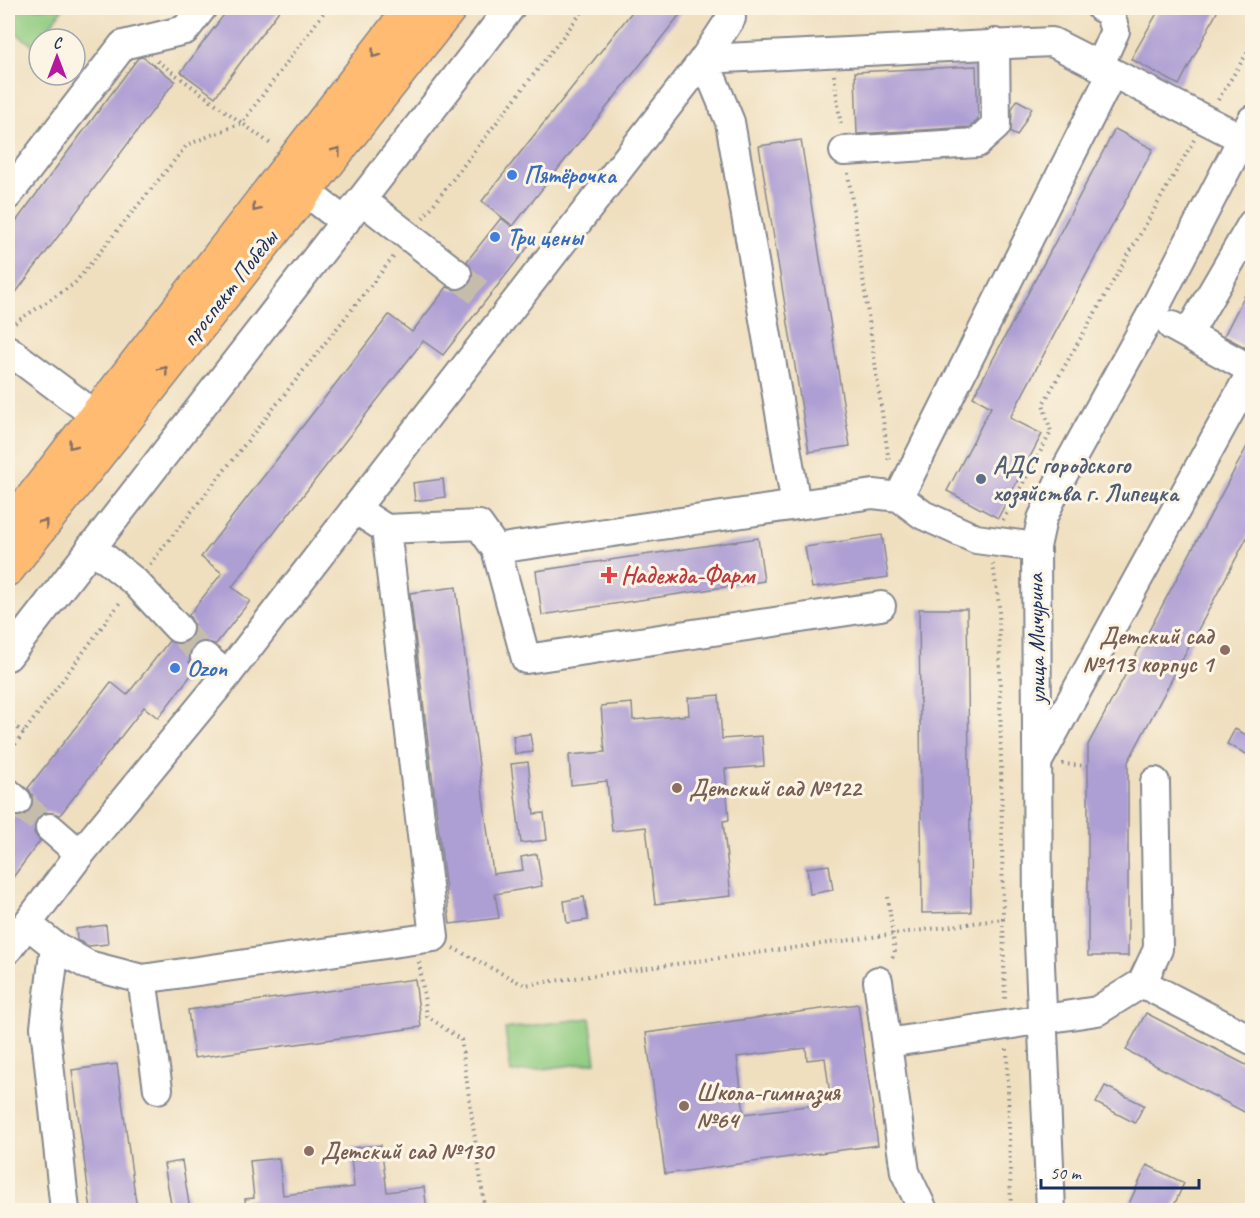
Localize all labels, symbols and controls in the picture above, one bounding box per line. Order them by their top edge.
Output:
north arrow [27,27,87,87]
text: С [53,33,63,53]
one-way arrow [371,47,382,58]
one-way arrow [329,146,340,157]
place label: Пятёрочка [524,160,617,190]
marker: Пятёрочка [505,168,519,182]
one-way arrow [252,201,263,212]
street label: проспект Победы [174,222,285,352]
place label: Три цены [507,222,584,252]
marker: Три цены [488,230,502,244]
one-way arrow [157,366,168,377]
one-way arrow [68,439,79,450]
place label: АДС городского хозяйства г. Липецка [993,450,1181,509]
marker: АДС городского хозяйства г. Липецка [974,472,988,486]
one-way arrow [36,519,47,530]
place label: Надежда-Фарм [621,560,756,590]
marker: Надежда-Фарм [602,568,616,582]
street label: улица Мичурина [1020,572,1052,707]
place label: Детский сад №113 корпус 1 [1082,621,1216,679]
marker: Детский сад №113 корпус 1 [1218,643,1232,657]
place label: Ozon [187,653,228,683]
marker: Ozon [168,661,182,675]
place label: Детский сад №122 [689,773,863,803]
marker: Детский сад №122 [670,781,684,795]
place label: Школа-гимназия №64 [696,1077,841,1135]
marker: Школа-гимназия №64 [677,1099,691,1113]
place label: Детский сад №130 [321,1136,495,1166]
marker: Детский сад №130 [302,1144,316,1158]
scale bar [1041,1152,1198,1190]
text: 50 m [1050,1162,1083,1184]

